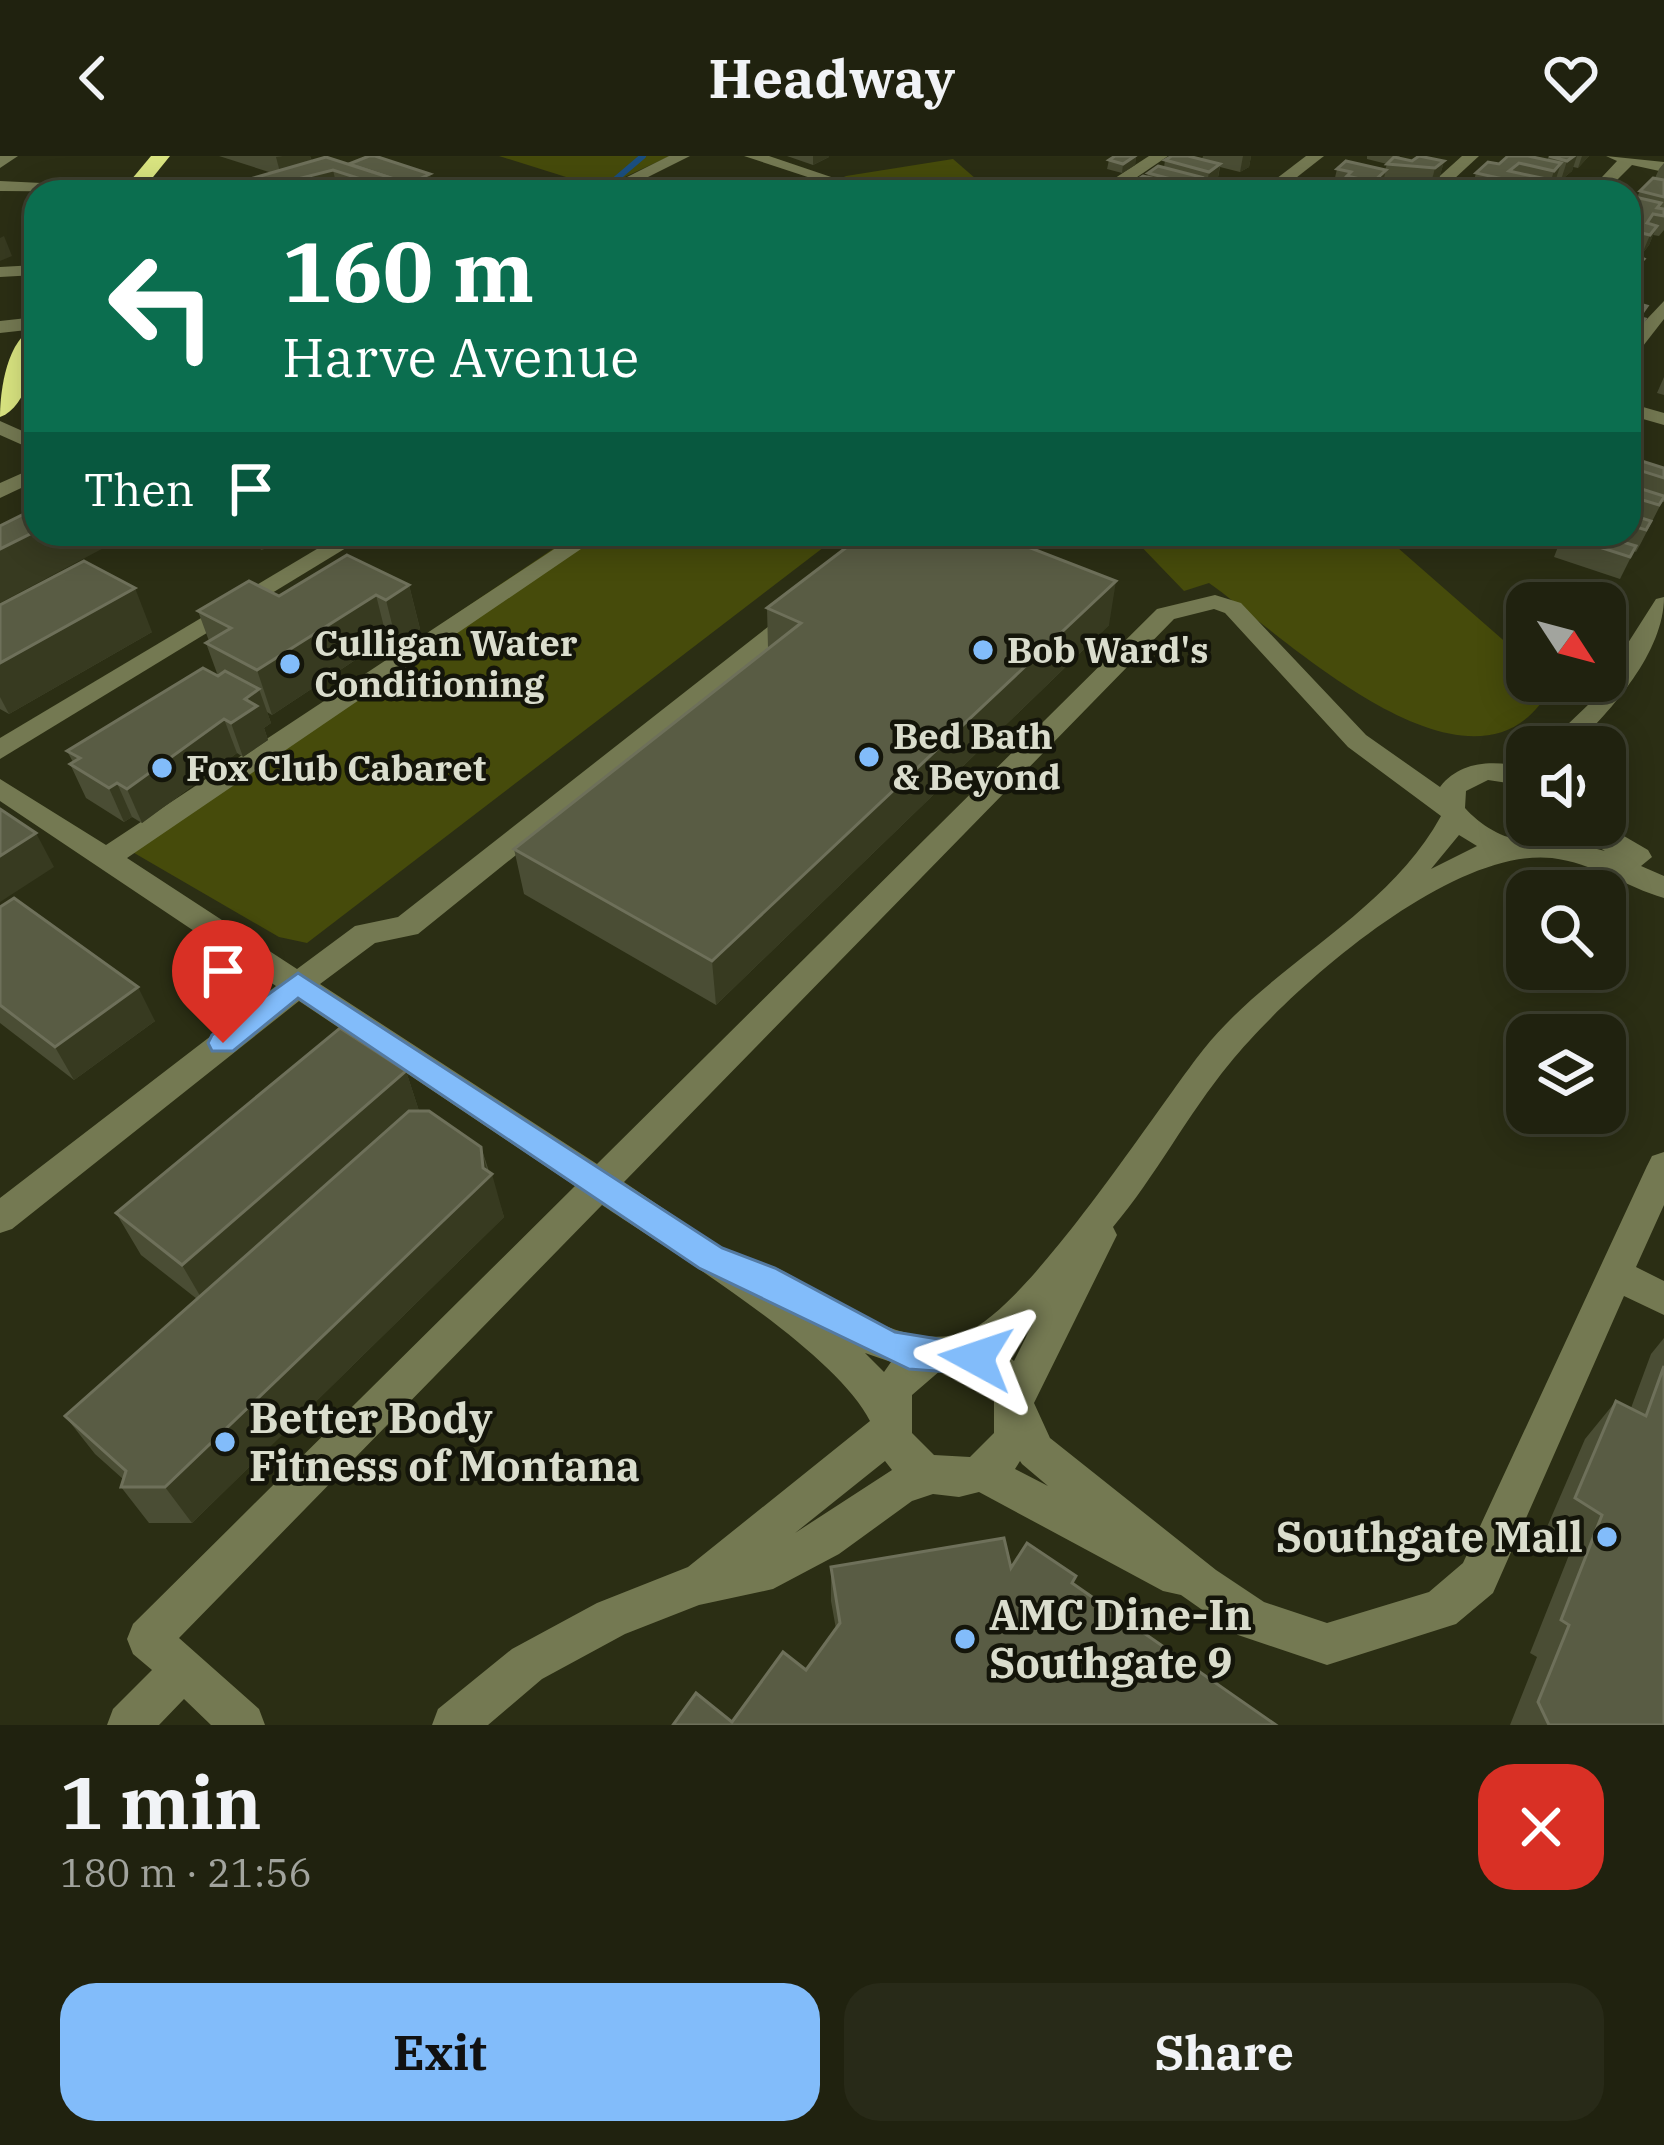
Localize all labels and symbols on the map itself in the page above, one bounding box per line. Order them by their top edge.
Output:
north arrow [1506,582,1626,702]
place label: Culligan Water Conditioning [314,619,578,707]
place label: Bob Ward's [1007,626,1208,673]
marker: Bob Ward's [970,637,996,663]
marker: Culligan Water Conditioning [277,651,303,677]
place label: Bed Bath & Beyond [893,712,1061,800]
place label: Fox Club Cabaret [186,744,486,791]
marker: Bed Bath & Beyond [856,744,882,770]
marker: Fox Club Cabaret [149,755,175,781]
pin [172,920,274,1043]
position arrow [913,1295,1039,1421]
place label: Better Body Fitness of Montana [249,1390,640,1493]
marker: Better Body Fitness of Montana [212,1429,238,1455]
place label: Southgate Mall [1276,1509,1583,1564]
marker: Southgate Mall [1594,1524,1620,1550]
place label: AMC Dine-In Southgate 9 [989,1587,1252,1690]
marker: AMC Dine-In Southgate 9 [952,1626,978,1652]

